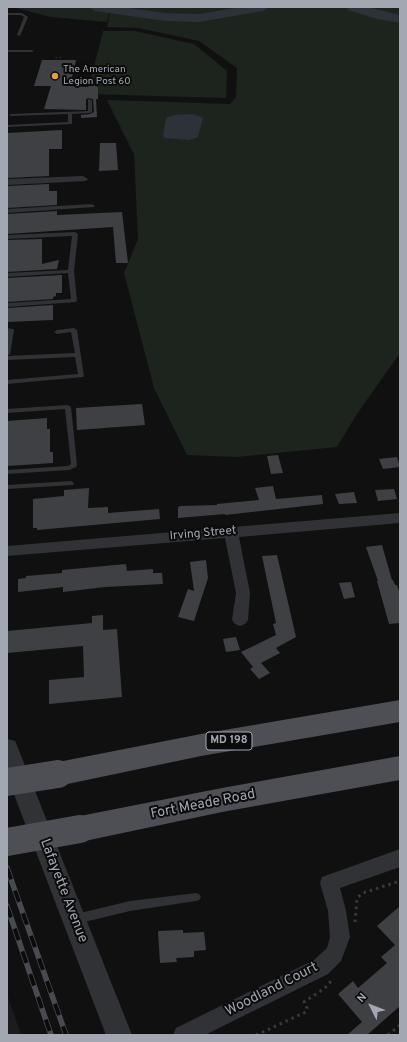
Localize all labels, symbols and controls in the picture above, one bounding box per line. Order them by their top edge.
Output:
place label: The American Legion Post 60 [63,64,131,88]
marker: The American Legion Post 60 [50,71,60,81]
street label: Irving Street [169,524,237,544]
road number: MD 198 [206,732,252,750]
street label: Fort Meade Road [149,787,257,823]
street label: Lafayette Avenue [35,837,91,945]
street label: Woodland Court [223,959,321,1021]
north arrow [351,986,391,1026]
text: N [354,990,370,1006]

